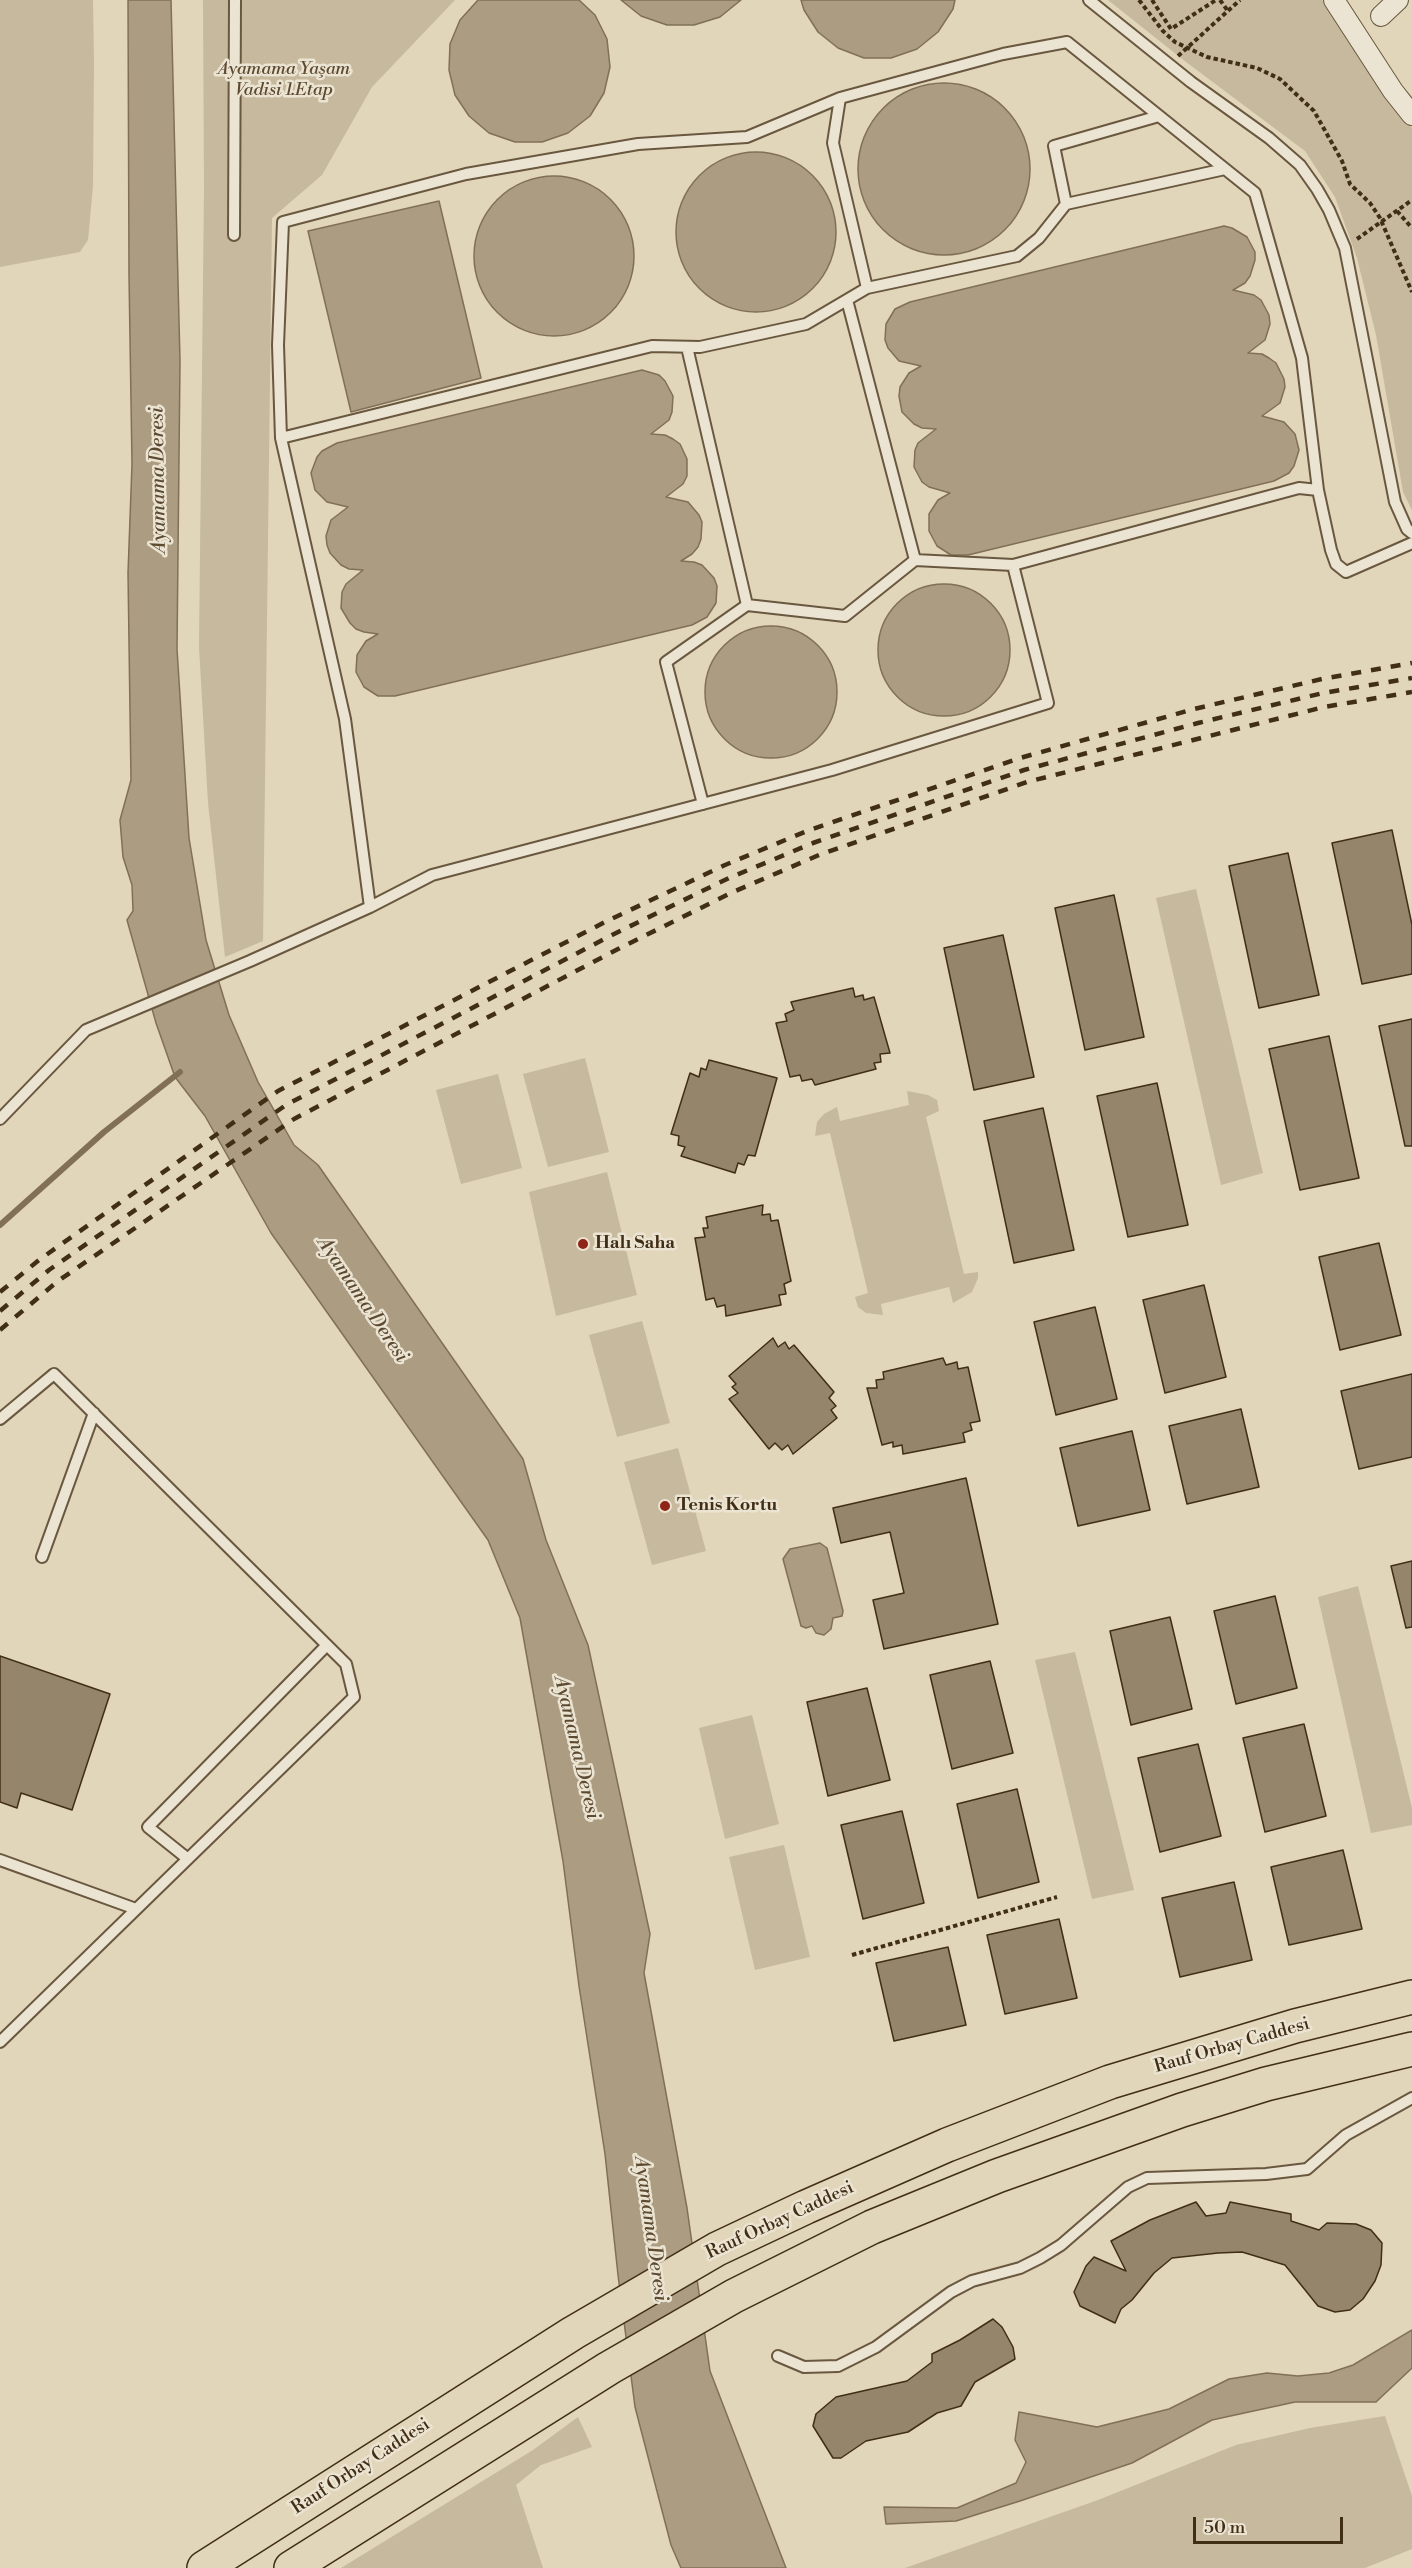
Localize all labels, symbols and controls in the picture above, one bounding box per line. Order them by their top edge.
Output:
park label: Ayamama Yaşam Vadisi 1.Etap [218,59,350,101]
water label: Ayamama Deresi [146,407,172,553]
water label: Ayamama Deresi [311,1233,413,1367]
place label: Halı Saha [595,1233,675,1255]
marker: Halı Saha [576,1237,590,1251]
place label: Tenis Kortu [677,1495,777,1517]
marker: Tenis Kortu [658,1499,672,1513]
water label: Ayamama Deresi [548,1674,604,1822]
street label: Rauf Orbay Caddesi [1152,2013,1312,2079]
water label: Ayamama Deresi [628,2155,672,2303]
street label: Rauf Orbay Caddesi [703,2177,857,2265]
street label: Rauf Orbay Caddesi [288,2414,434,2520]
scale bar [1196,2505,1346,2543]
text: 50 m [1204,2516,1245,2539]

